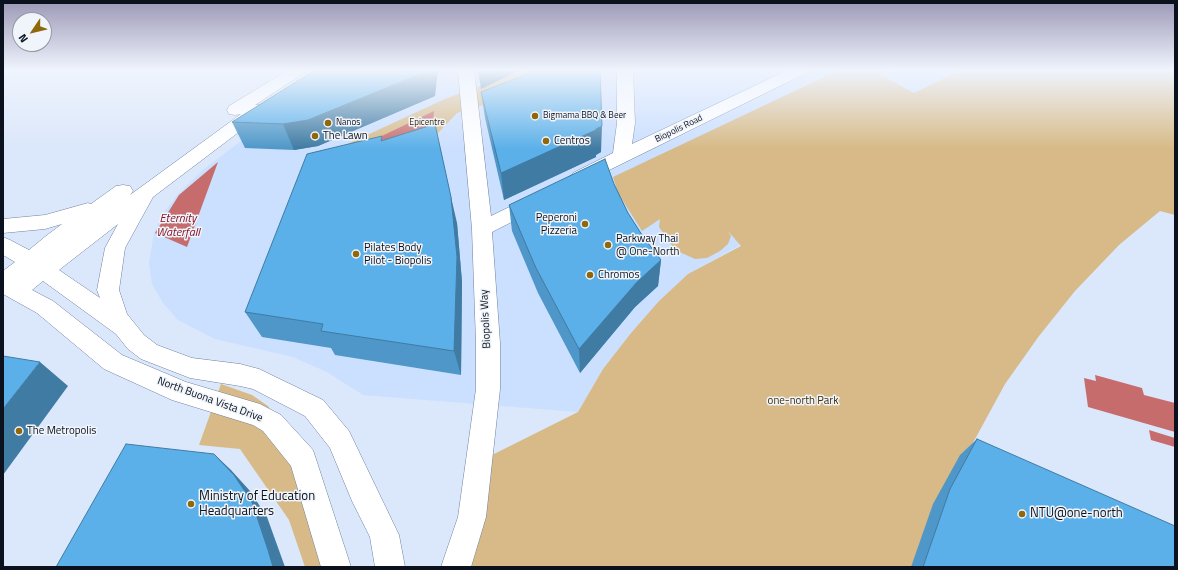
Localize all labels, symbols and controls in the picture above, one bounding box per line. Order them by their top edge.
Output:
north arrow [12,12,52,52]
text: N [14,31,32,46]
marker: Bigmama BBQ & Beer [530,111,540,121]
place label: Bigmama BBQ & Beer [543,111,626,121]
street label: Biopolis Road [654,113,704,145]
marker: Nanos [323,118,333,128]
place label: Nanos [336,118,360,128]
park label: Epicentre [409,118,445,128]
place label: The Lawn [323,129,368,143]
marker: The Lawn [310,131,320,141]
place label: Centros [554,134,590,148]
marker: Centros [541,136,551,146]
place label: Peperoni Pizzeria [536,211,577,237]
water label: Eternity Waterfall [156,212,200,240]
marker: Peperoni Pizzeria [580,219,590,229]
place label: Parkway Thai @ One-North [616,232,679,258]
marker: Parkway Thai @ One-North [603,240,613,250]
place label: Pilates Body Pilot - Biopolis [364,241,431,267]
marker: Pilates Body Pilot - Biopolis [351,249,361,259]
place label: Chromos [598,268,640,282]
marker: Chromos [585,270,595,280]
street label: Biopolis Way [478,289,494,349]
street label: North Buona Vista Drive [155,375,265,425]
park label: one-north Park [768,394,838,408]
place label: The Metropolis [27,424,96,438]
marker: The Metropolis [14,426,24,436]
place label: Ministry of Education Headquarters [199,489,315,520]
marker: Ministry of Education Headquarters [186,499,196,509]
place label: NTU@one-north [1030,506,1123,522]
marker: NTU@one-north [1017,509,1027,519]

